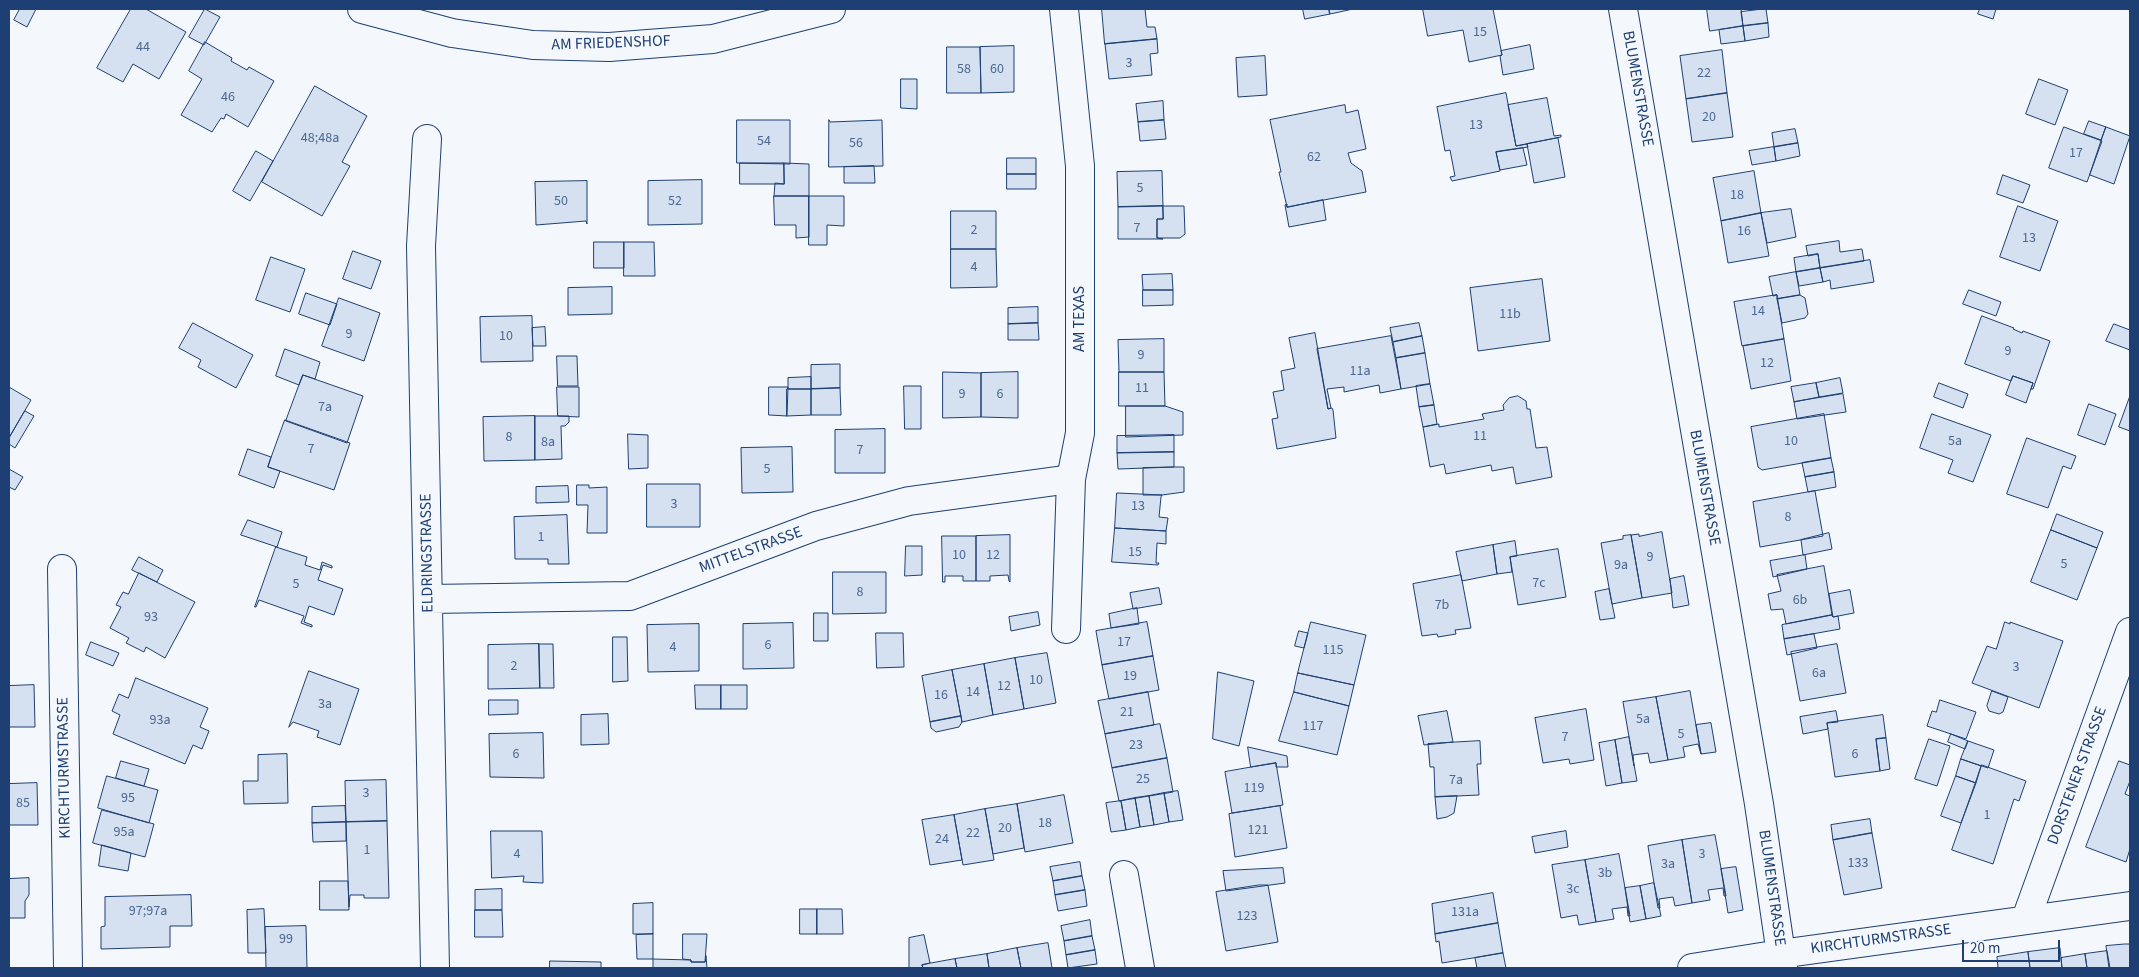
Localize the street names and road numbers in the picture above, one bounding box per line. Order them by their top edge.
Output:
street label: BLUMENSTRASSE [1617,30,1657,148]
street label: AM FRIEDENSHOF [551,32,671,56]
street label: AM TEXAS [1070,286,1090,352]
street label: BLUMENSTRASSE [1684,429,1724,547]
street label: ELDRINGSTRASSE [417,493,439,613]
street label: MITTELSTRASSE [697,523,805,579]
street label: KIRCHTURMSTRASSE [54,697,76,839]
street label: DORSTENER STRASSE [2044,704,2112,848]
street label: BLUMENSTRASSE [1753,829,1789,947]
street label: KIRCHTURMSTRASSE [1810,921,1952,959]

